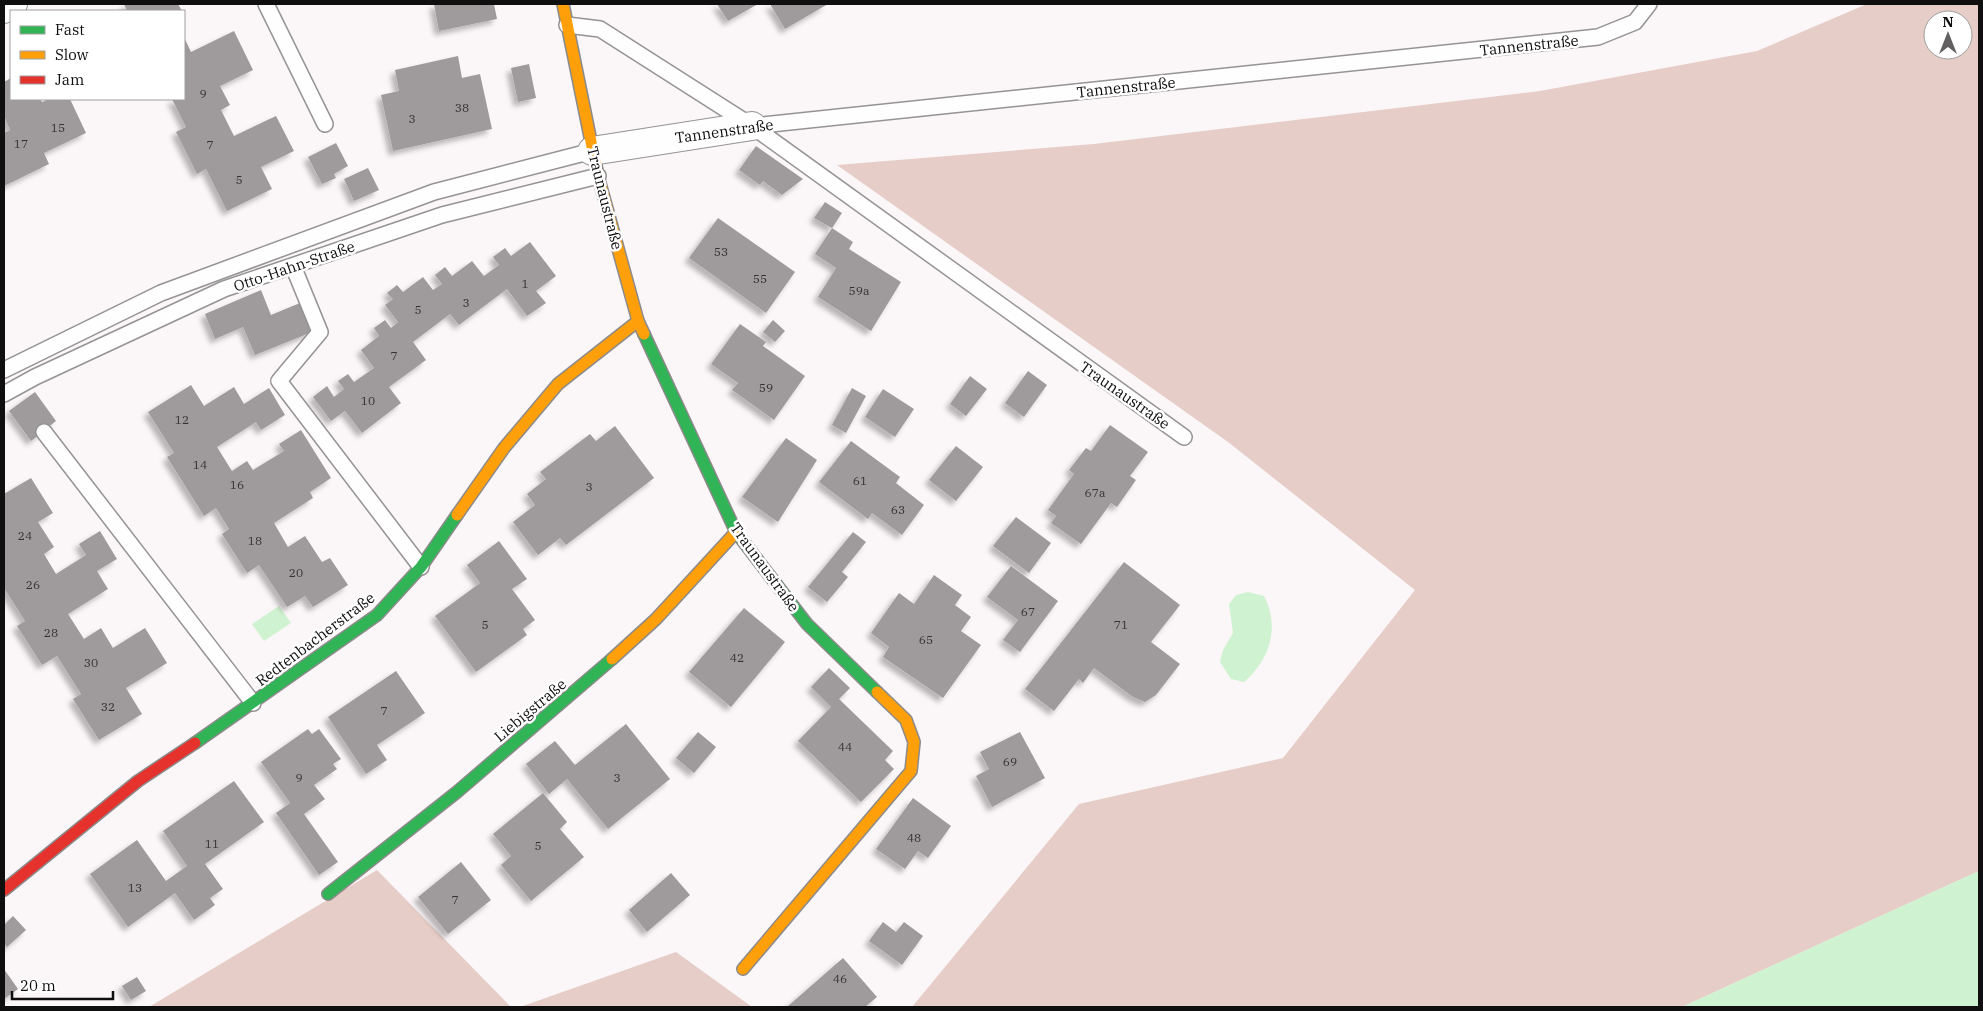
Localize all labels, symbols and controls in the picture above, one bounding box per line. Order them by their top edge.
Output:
legend [10,10,185,100]
north arrow [1923,10,1973,60]
text: N [1942,13,1954,31]
text: Fast [55,20,85,39]
street label: Tannenstraße [1479,30,1579,60]
text: Slow [55,45,89,64]
text: Jam [55,70,84,89]
street label: Tannenstraße [1076,72,1176,102]
house number: 9 [199,86,207,101]
house number: 38 [455,100,469,115]
house number: 3 [408,111,416,126]
street label: Tannenstraße [674,115,774,147]
house number: 15 [51,120,65,135]
house number: 17 [14,136,28,151]
house number: 7 [206,137,214,152]
street label: Traunaustraße [583,144,627,252]
house number: 5 [235,172,243,187]
street label: Otto-Hahn-Straße [231,236,357,296]
house number: 53 [714,244,728,259]
house number: 55 [753,271,767,286]
house number: 1 [521,276,529,291]
house number: 59a [849,283,870,298]
house number: 3 [462,295,470,310]
house number: 5 [414,302,422,317]
house number: 7 [390,348,398,363]
street label: Traunaustraße [1076,357,1174,433]
house number: 59 [759,380,773,395]
house number: 10 [361,393,375,408]
house number: 12 [175,412,189,427]
house number: 14 [193,457,207,472]
house number: 61 [853,473,867,488]
house number: 16 [230,477,244,492]
house number: 3 [585,479,593,494]
house number: 67a [1085,485,1106,500]
house number: 63 [891,502,905,517]
street label: Traunaustraße [726,519,804,615]
house number: 24 [18,528,32,543]
house number: 18 [248,533,262,548]
house number: 20 [289,565,303,580]
house number: 26 [26,577,40,592]
street label: Redtenbacherstraße [252,588,378,690]
house number: 67 [1021,604,1035,619]
house number: 5 [481,617,489,632]
house number: 71 [1114,617,1128,632]
house number: 28 [44,625,58,640]
house number: 65 [919,632,933,647]
house number: 42 [730,650,744,665]
house number: 30 [84,655,98,670]
street label: Liebigstraße [490,674,570,746]
house number: 32 [101,699,115,714]
house number: 7 [380,703,388,718]
house number: 44 [838,739,852,754]
house number: 69 [1003,754,1017,769]
house number: 9 [295,770,303,785]
house number: 3 [613,770,621,785]
house number: 48 [907,830,921,845]
house number: 11 [205,836,219,851]
house number: 5 [534,838,542,853]
house number: 13 [128,880,142,895]
house number: 7 [451,892,459,907]
scale bar [12,968,114,1000]
house number: 46 [833,971,847,986]
text: 20 m [20,976,56,995]

